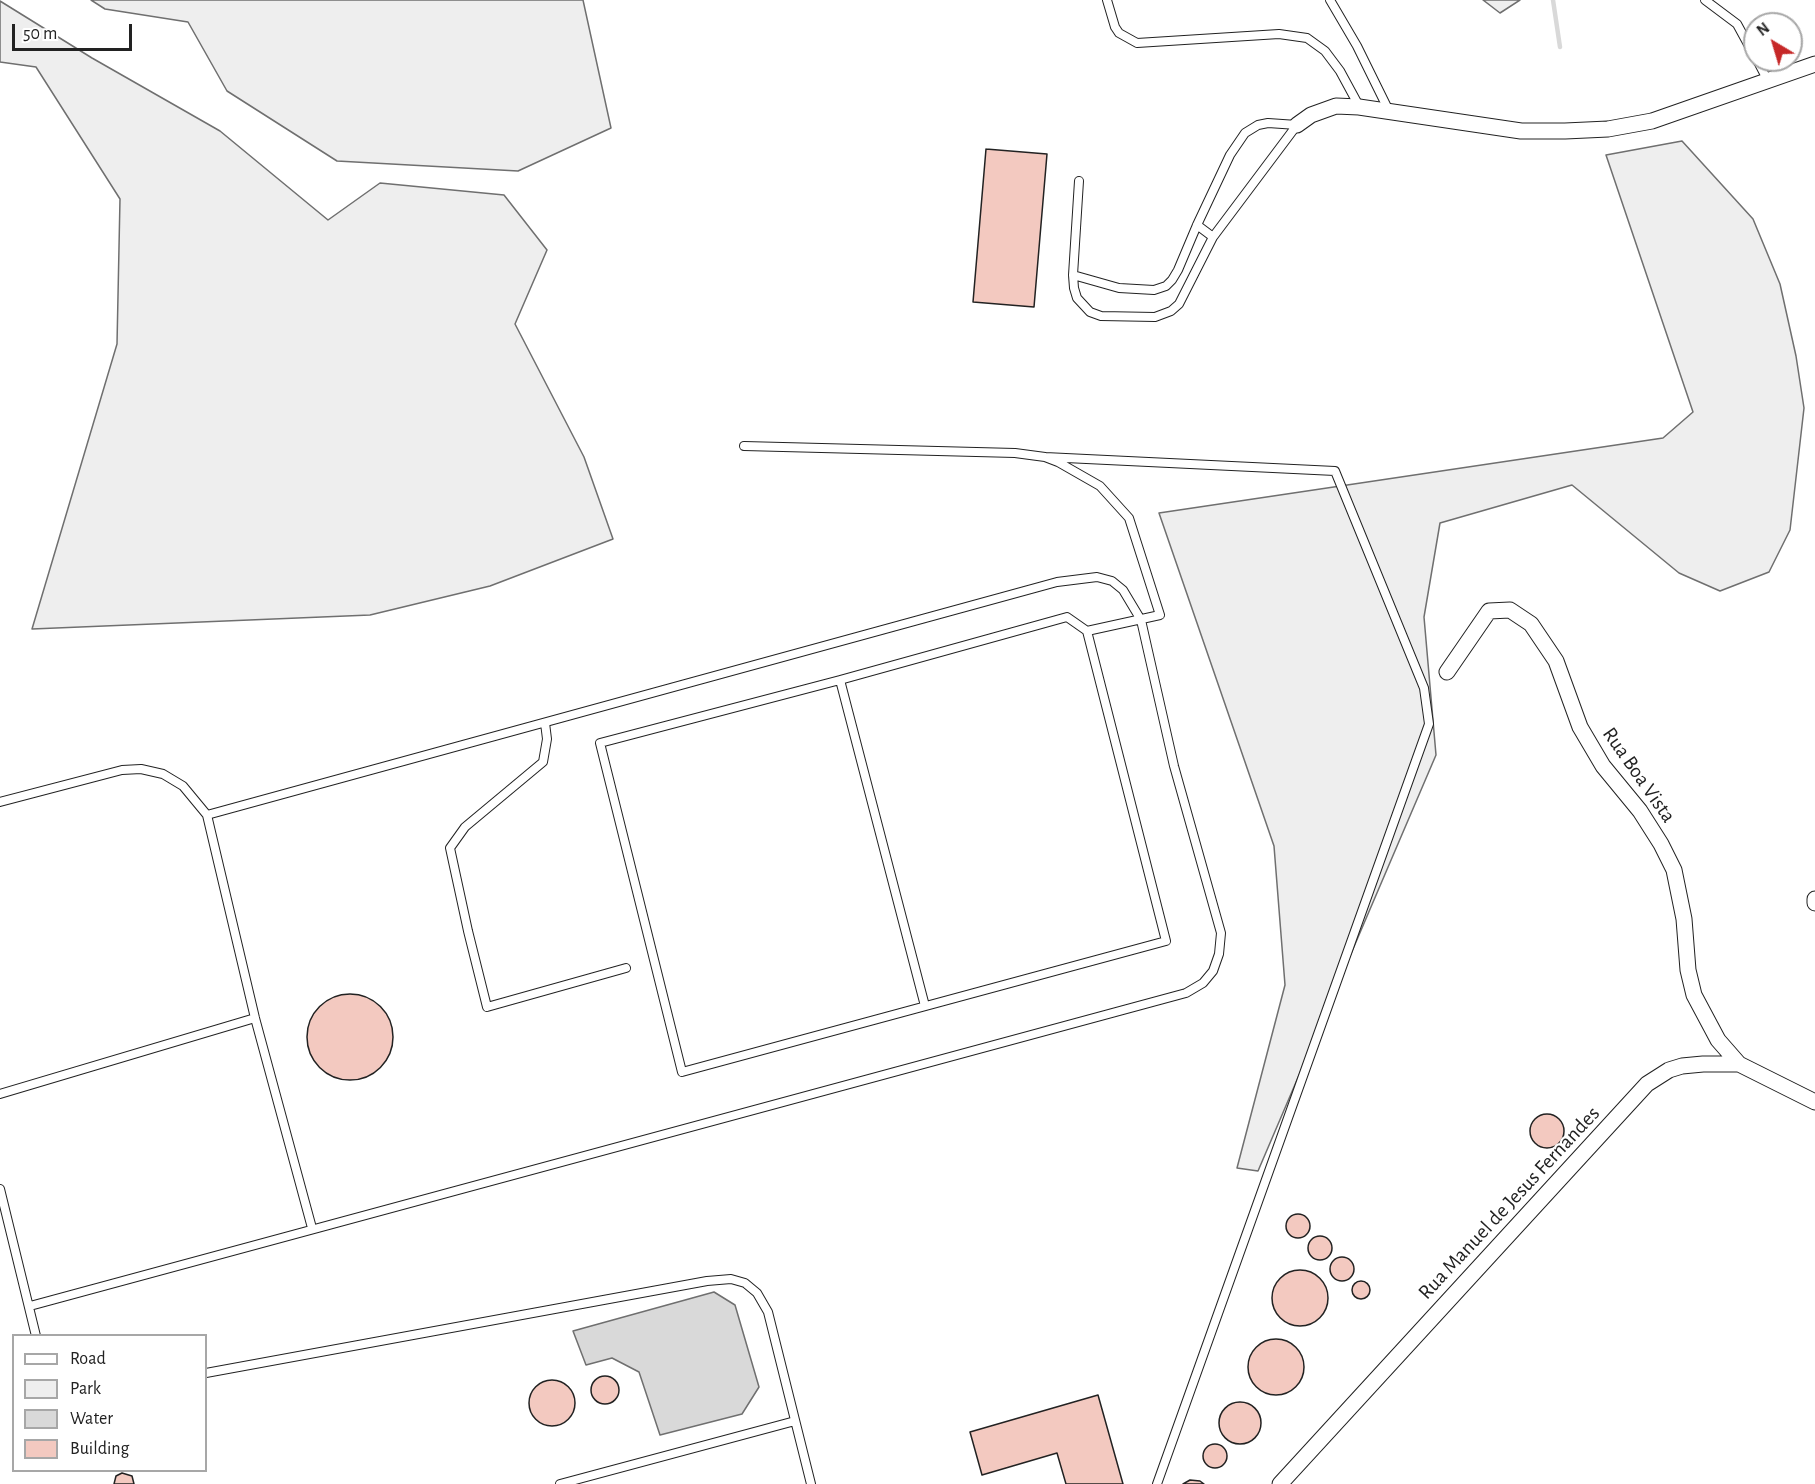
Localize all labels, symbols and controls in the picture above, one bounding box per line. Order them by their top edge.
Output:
scale bar [15,12,135,50]
north arrow [1743,12,1803,72]
text: N [1754,20,1772,39]
text: 50 m [23,25,57,43]
street label: Rua Boa Vista [1597,722,1681,828]
street label: Rua Manuel de Jesus Fernandes [1413,1101,1605,1305]
legend [12,1334,207,1472]
text: Road [70,1350,106,1368]
text: Park [70,1380,101,1398]
text: Water [70,1410,113,1428]
text: Building [70,1440,129,1458]

